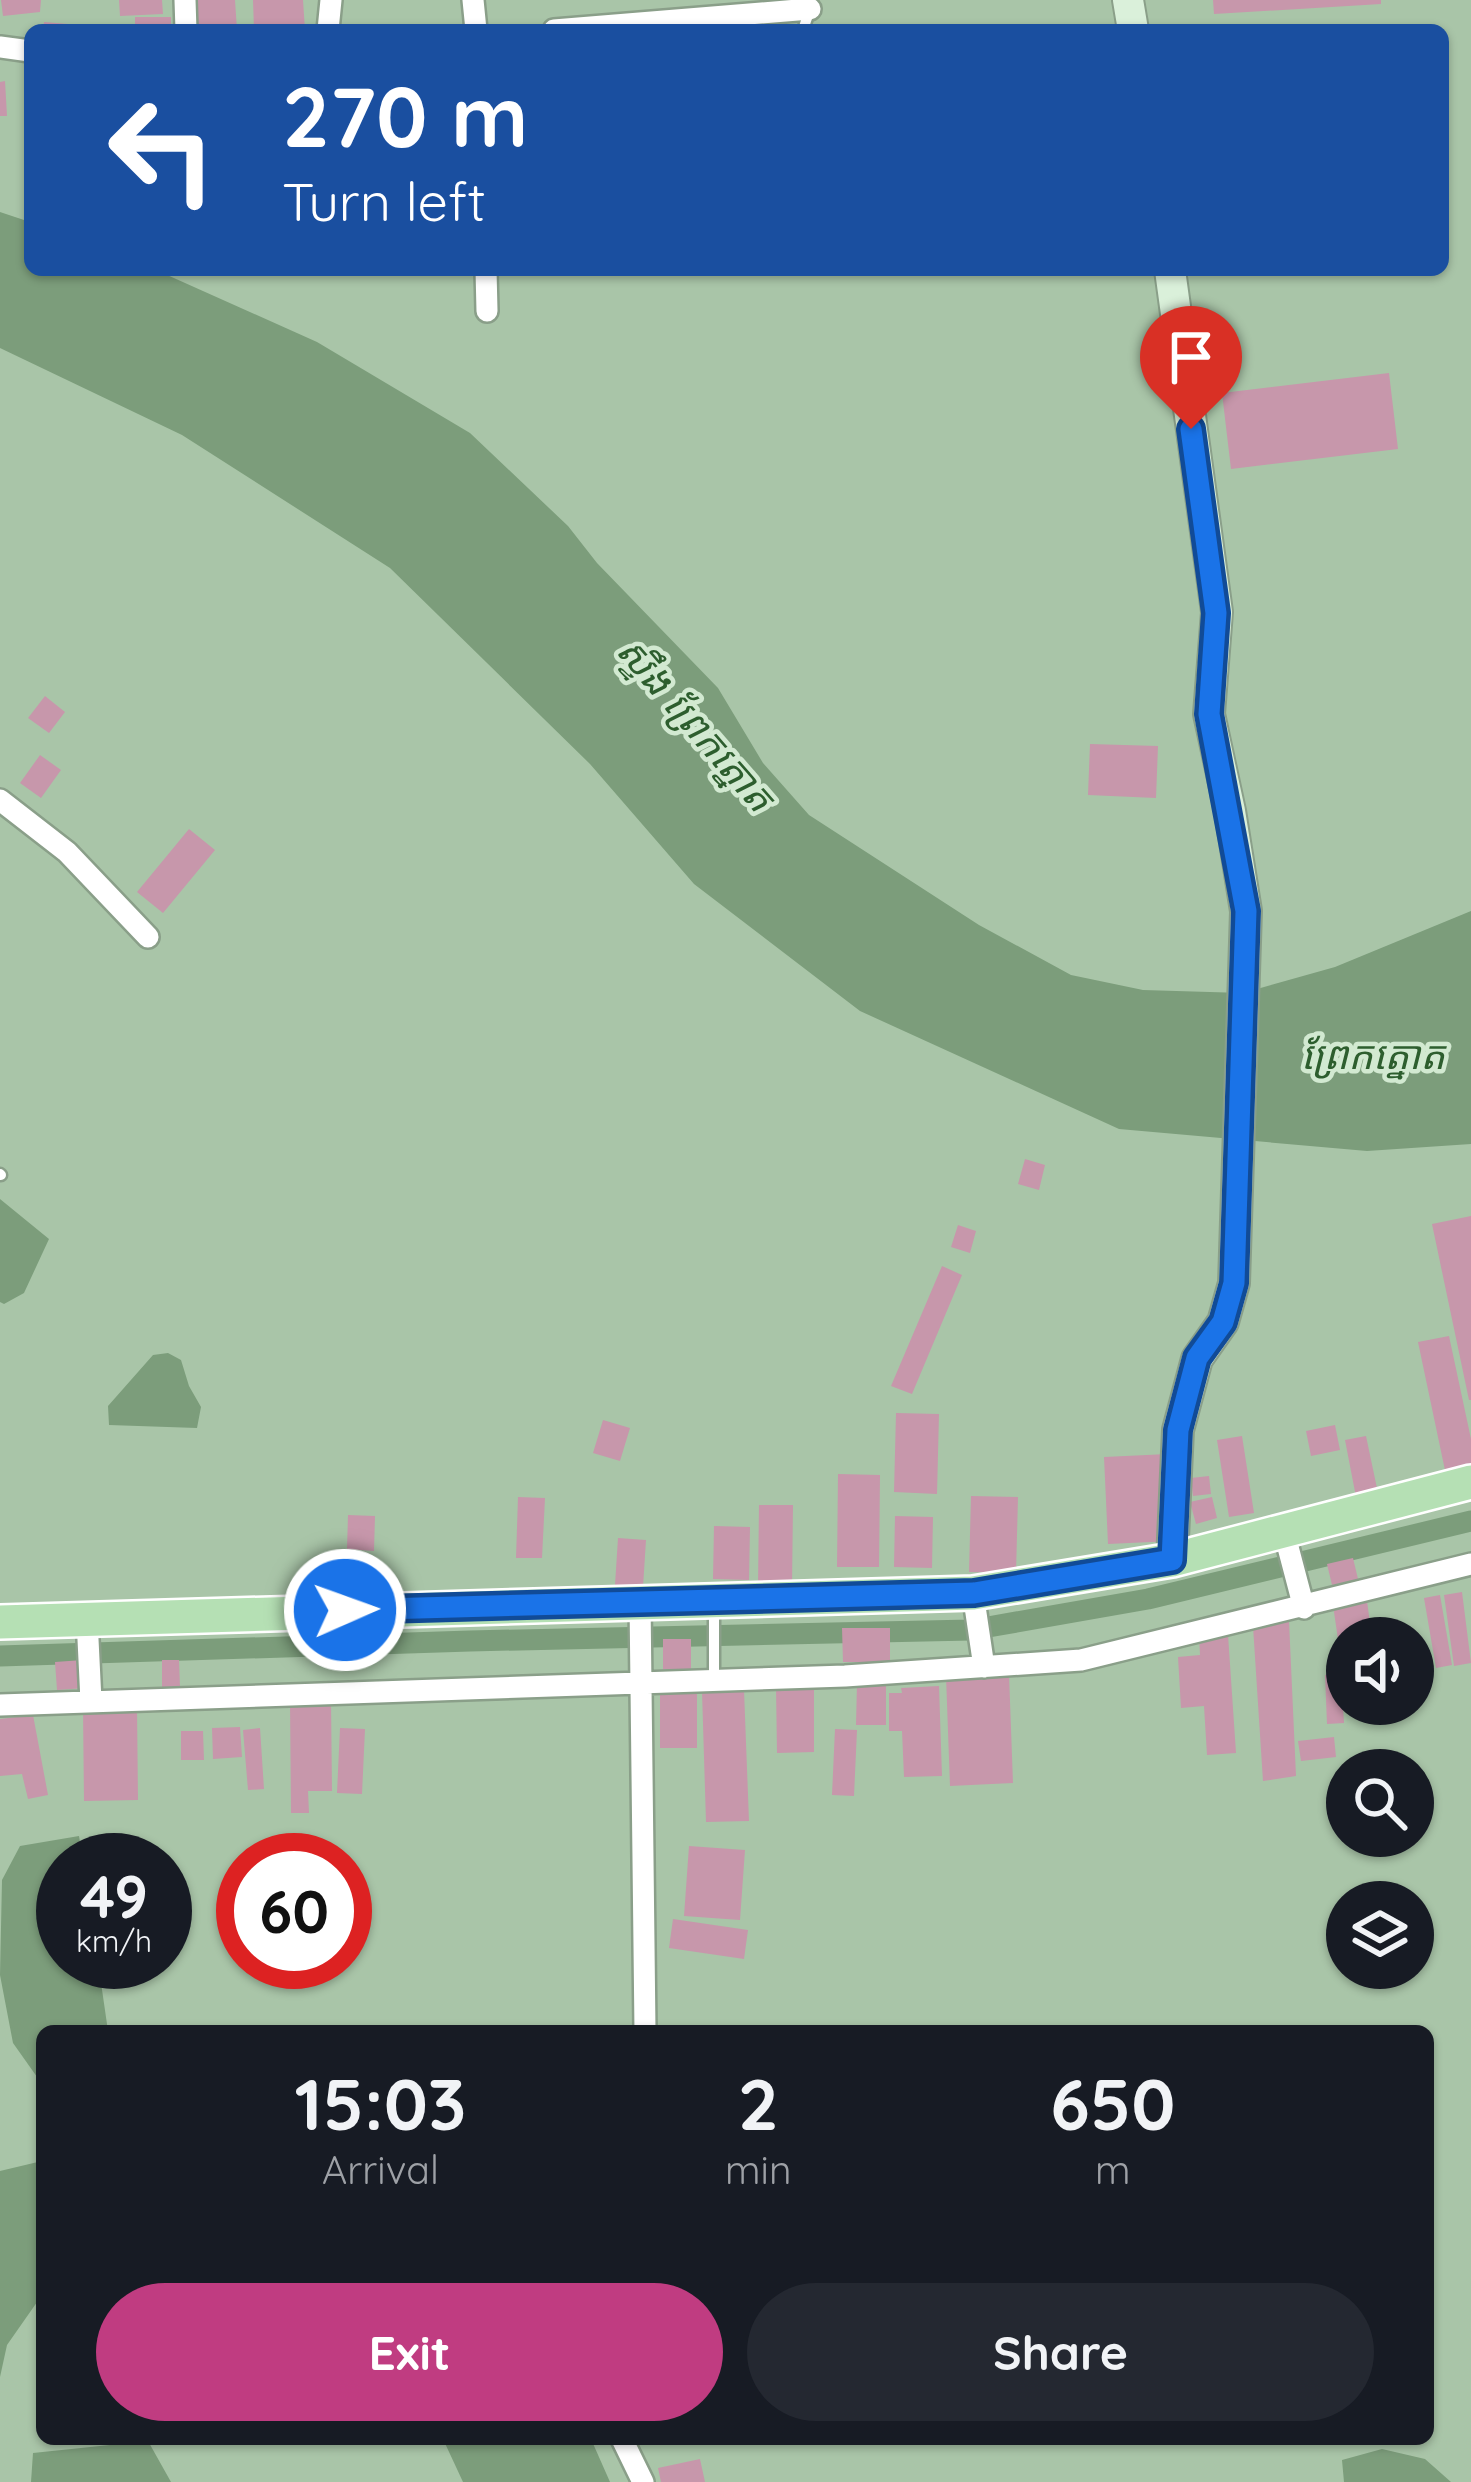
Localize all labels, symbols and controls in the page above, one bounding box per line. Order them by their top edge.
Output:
text: 270 m [282,63,528,168]
icon: left [84,72,240,228]
text: Turn left [282,167,486,235]
pin [1140,306,1242,429]
icon: arrive [1158,324,1224,390]
water label: ស្ទឹង ព្រែកត្នោត [606,626,787,823]
water label: ព្រែកត្នោត [1301,1030,1447,1080]
position arrow [282,1547,408,1673]
map controls [1326,1617,1434,1989]
button: sound [1326,1617,1434,1725]
button: search [1326,1749,1434,1857]
speed limit sign: 60 [216,1833,372,1989]
text: 49 [80,1858,148,1933]
button: layers [1326,1881,1434,1989]
text: km/h [76,1922,152,1960]
text: 15:03 [295,2058,467,2148]
text: 2 [738,2058,779,2148]
text: 650 [1050,2058,1175,2148]
text: Arrival [322,2145,439,2194]
text: min [725,2145,791,2194]
text: m [1095,2145,1131,2194]
button: Exit [96,2283,723,2421]
button: Share [747,2283,1374,2421]

